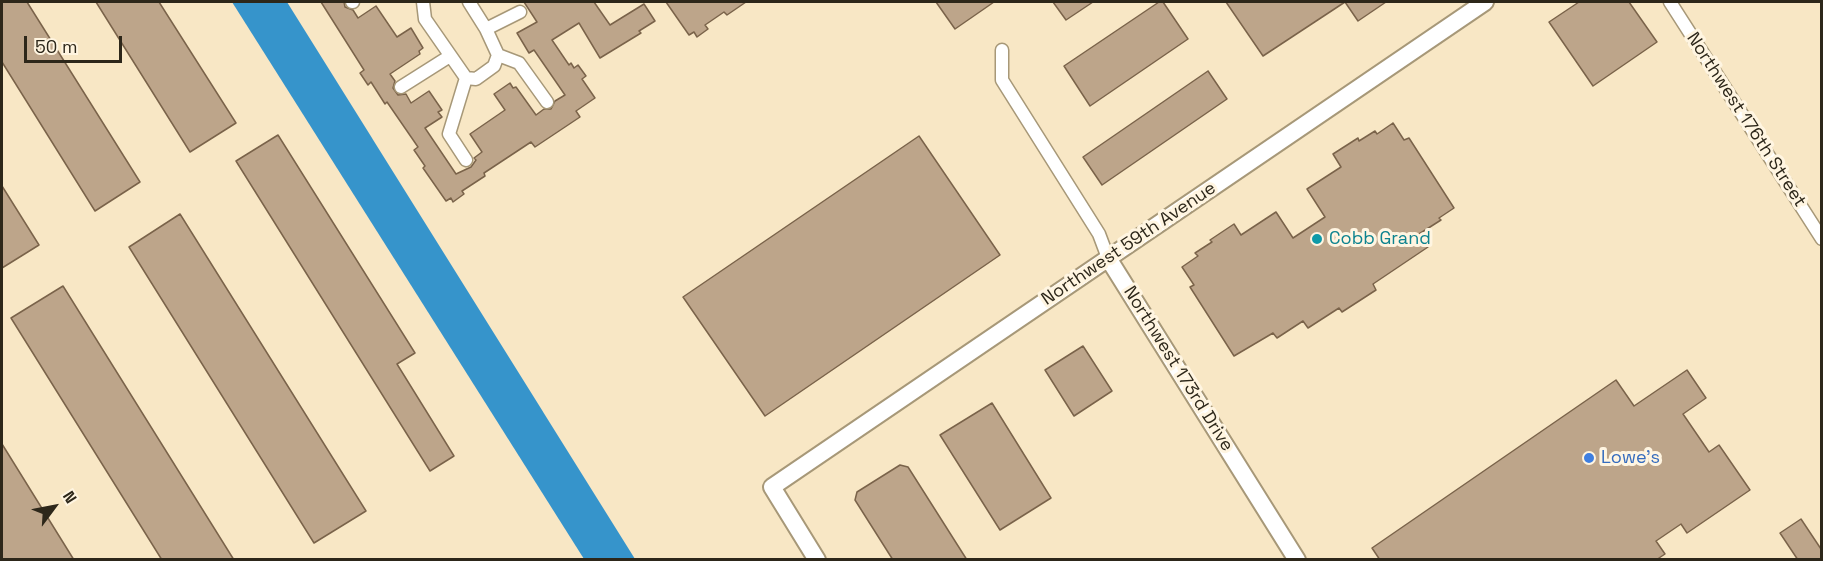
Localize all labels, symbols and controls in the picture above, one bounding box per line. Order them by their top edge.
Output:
scale bar [27,24,124,62]
street label: Northwest 176th Street [1681,29,1811,211]
text: 50 m [35,35,77,58]
street label: Northwest 59th Avenue [1038,178,1220,310]
place label: Cobb Grand [1329,228,1431,250]
marker: Cobb Grand [1310,232,1324,246]
street label: Northwest 173rd Drive [1118,282,1238,456]
place label: Lowe's [1601,447,1660,469]
marker: Lowe's [1582,451,1596,465]
north arrow [24,477,84,537]
text: N [58,487,81,507]

